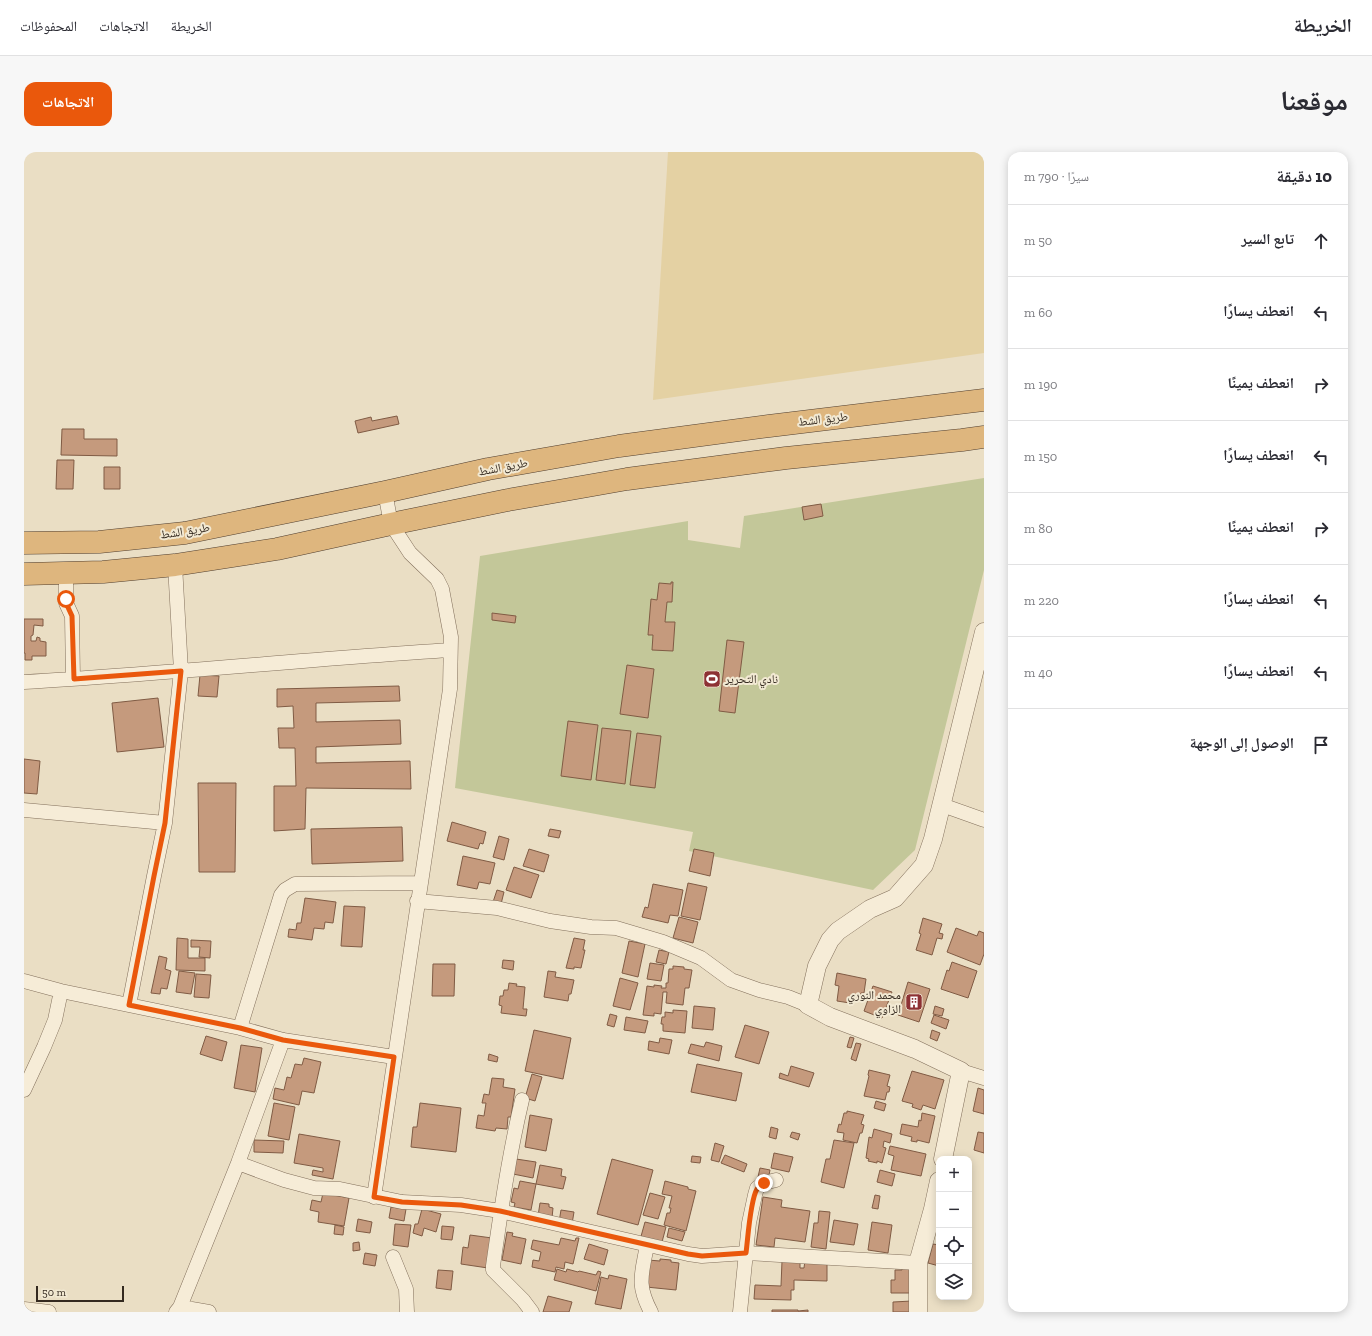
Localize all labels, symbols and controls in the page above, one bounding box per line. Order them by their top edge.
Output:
text: الخريطة [1294,14,1352,37]
text: المحفوظات [20,18,77,35]
text: الاتجاهات [99,18,149,35]
text: الخريطة [171,18,212,35]
button: الاتجاهات [24,82,112,126]
text: موقعنا [1280,84,1348,117]
text: 10 دقيقة [1276,166,1332,186]
text: سيرًا · 790 m [1024,169,1089,184]
text: تابع السير [1241,230,1294,248]
icon: ahead [1310,230,1332,252]
text: 50 m [1024,233,1052,248]
text: انعطف يسارًا [1223,302,1294,320]
icon: left [1310,302,1332,324]
text: 60 m [1024,305,1053,320]
text: انعطف يمينًا [1228,374,1294,392]
icon: right [1310,374,1332,396]
text: 190 m [1024,377,1058,392]
street label: طريق الشط [797,409,849,429]
text: انعطف يسارًا [1223,446,1294,464]
icon: left [1310,446,1332,468]
text: 150 m [1024,449,1057,464]
street label: طريق الشط [477,455,529,479]
text: انعطف يمينًا [1228,518,1294,536]
icon: right [1310,518,1332,540]
street label: طريق الشط [159,520,211,542]
text: 80 m [1024,521,1053,536]
route start [57,590,75,608]
text: انعطف يسارًا [1223,590,1294,608]
icon: left [1310,590,1332,612]
text: 220 m [1024,593,1059,608]
text: انعطف يسارًا [1223,662,1294,680]
icon: left [1310,662,1332,684]
text: 40 m [1024,665,1053,680]
sports icon: نادي التحرير [702,669,722,689]
place label: نادي التحرير [724,672,778,689]
text: الوصول إلى الوجهة [1190,734,1294,752]
icon: arrive [1310,734,1332,756]
place label: محمد النوري الزاوي [848,988,901,1019]
building icon: محمد النوري الزاوي [904,992,924,1012]
map controls [936,1156,972,1300]
button: + [936,1156,972,1192]
route end [755,1174,773,1192]
button: − [936,1192,972,1228]
button: locate [936,1228,972,1264]
button: layers [936,1264,972,1300]
scale bar [36,1284,124,1303]
text: 50 m [42,1286,66,1299]

